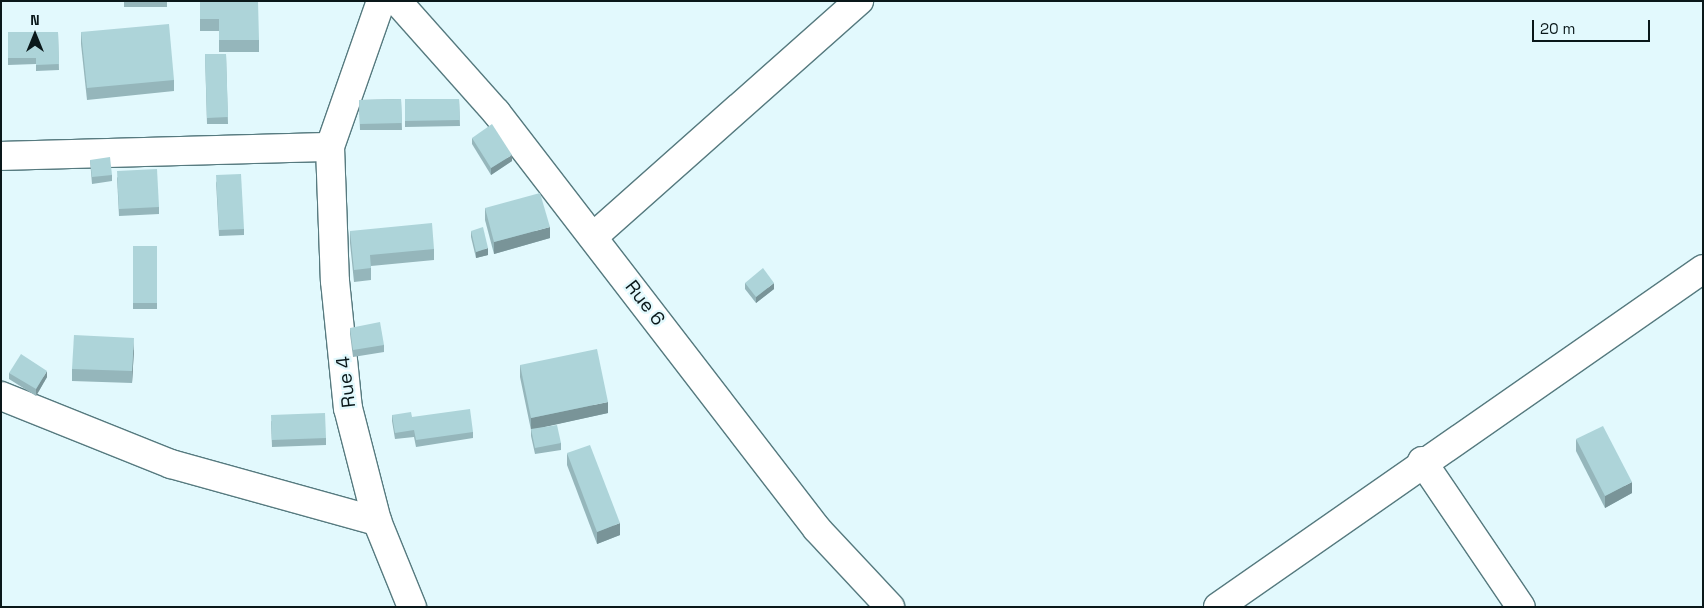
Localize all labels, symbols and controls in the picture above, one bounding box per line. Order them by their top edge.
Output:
north arrow [10,10,60,60]
scale bar [1534,10,1652,42]
text: N [30,11,40,29]
text: 20 m [1540,19,1575,38]
street label: Rue 6 [620,276,670,330]
street label: Rue 4 [332,355,360,409]

